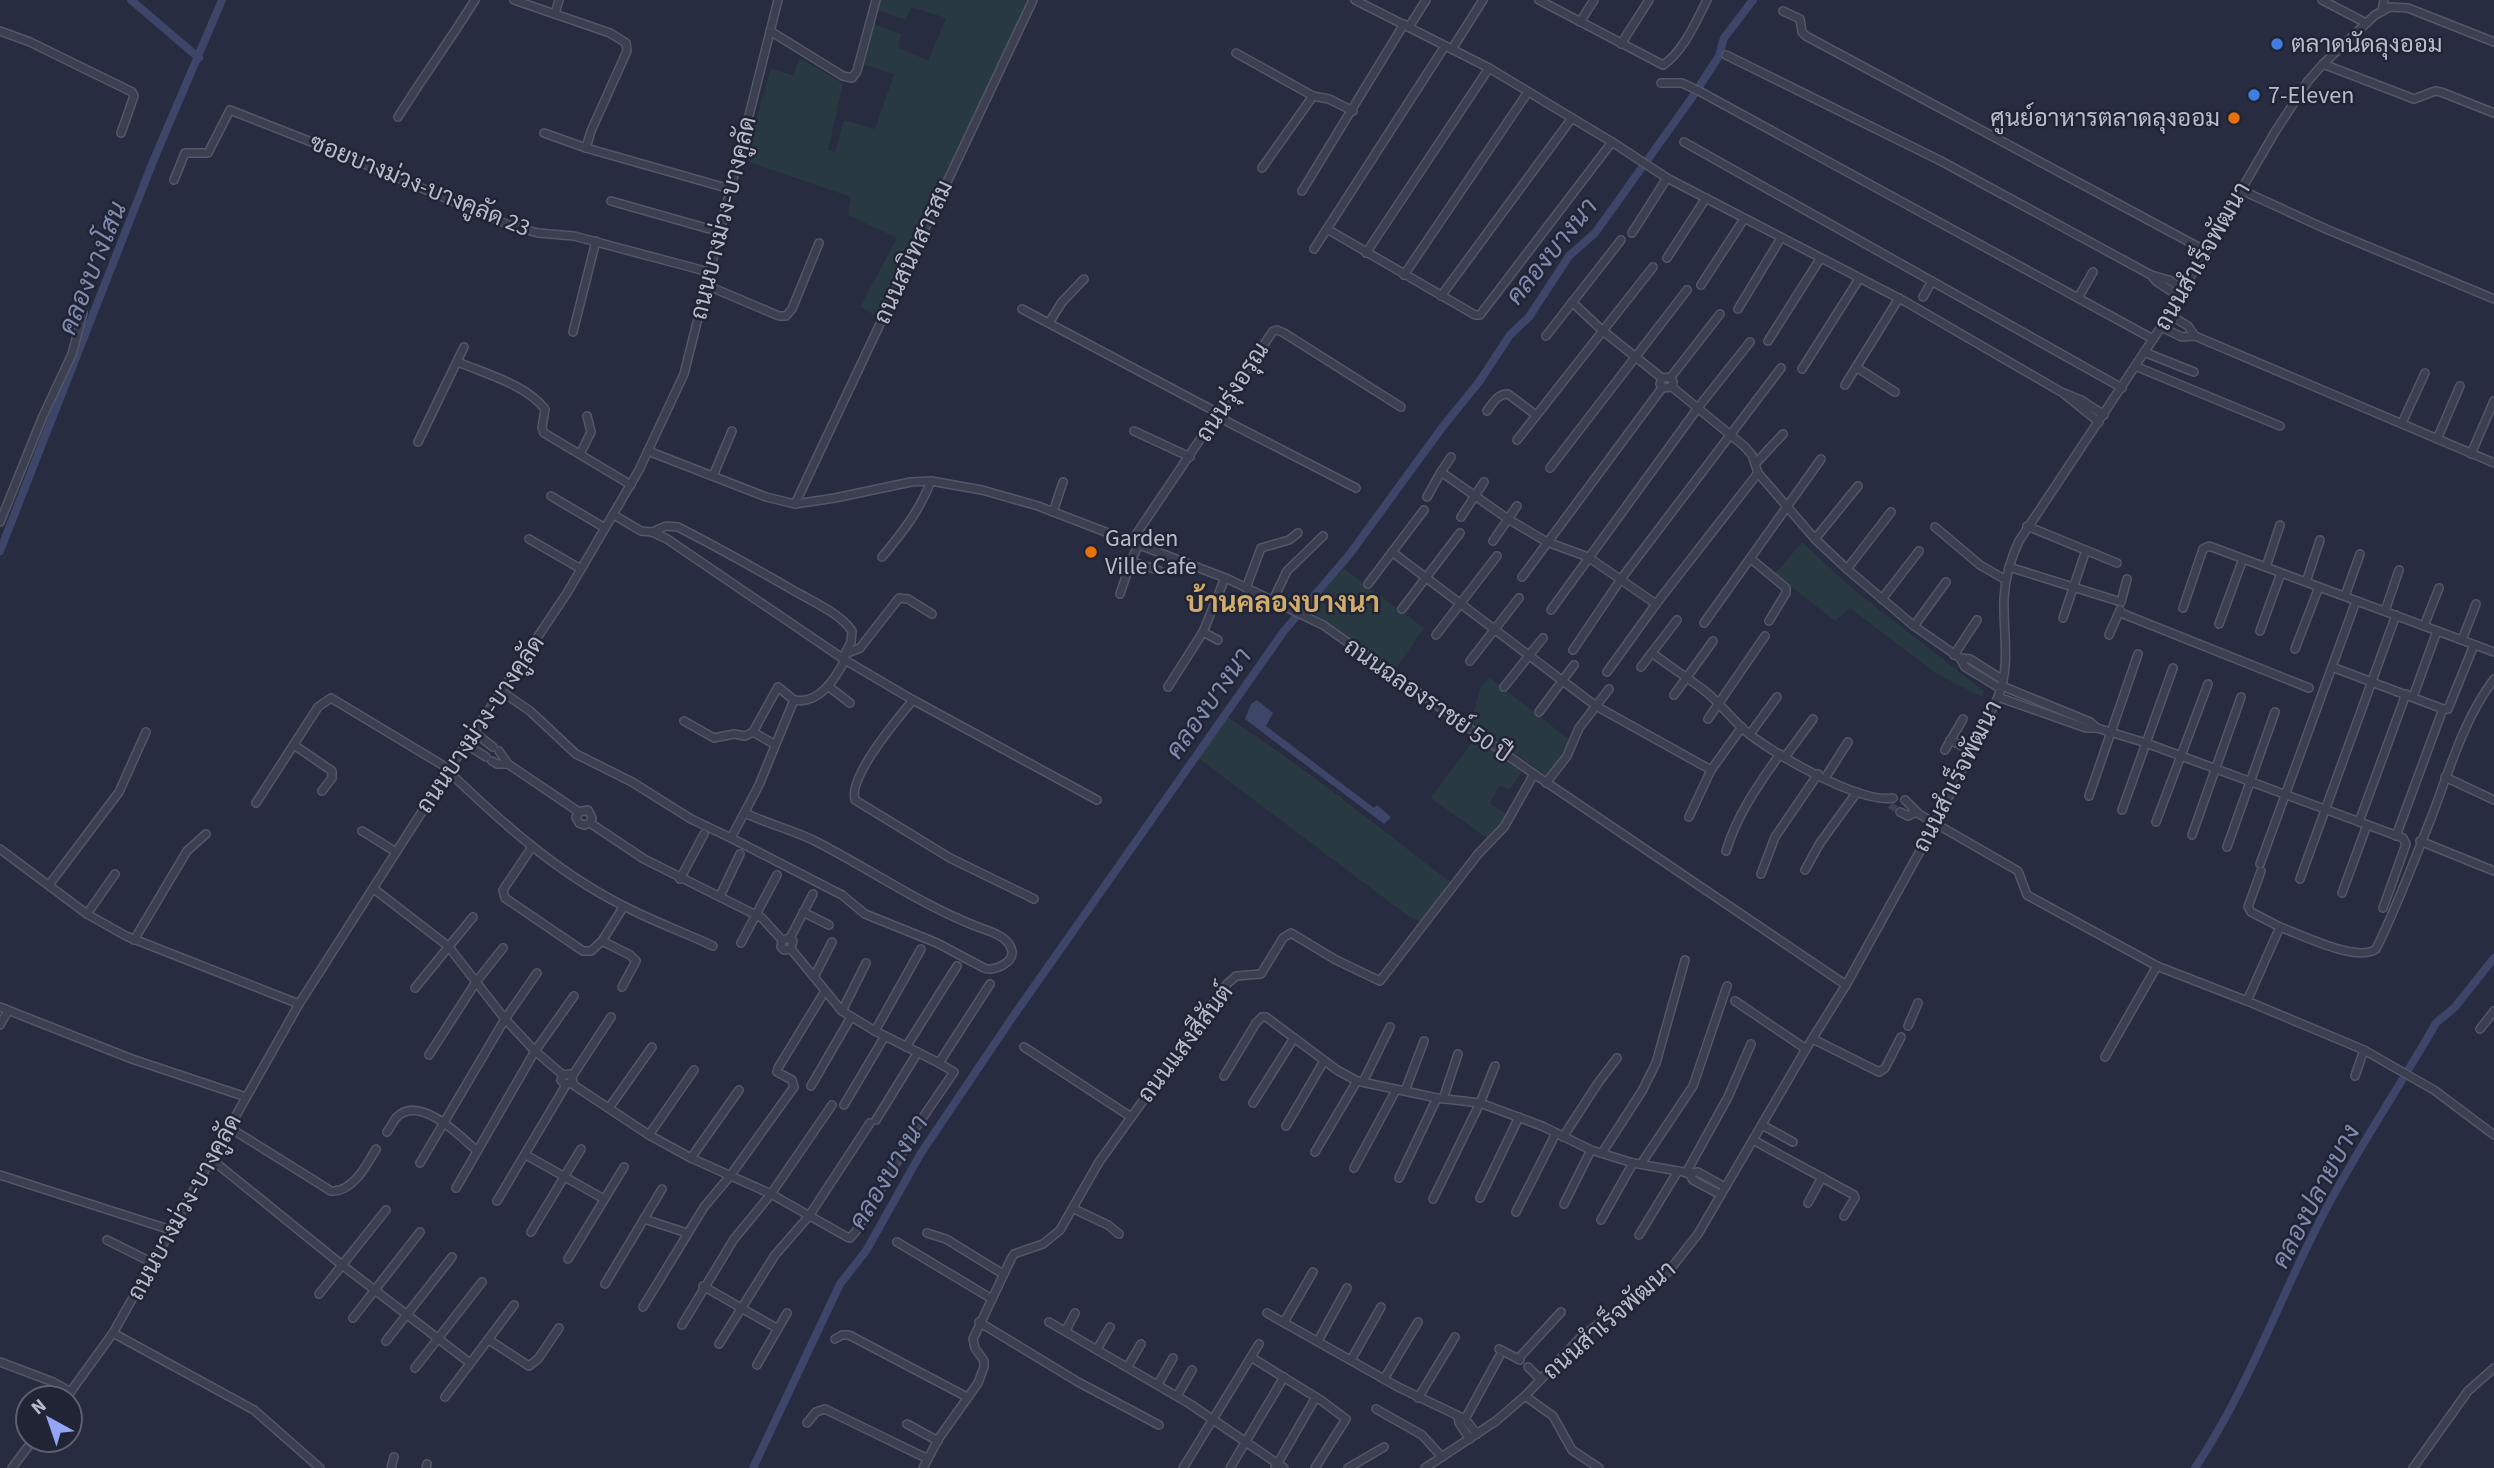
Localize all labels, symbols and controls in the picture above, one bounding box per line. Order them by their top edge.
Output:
place label: ตลาดนัดลุงออม [2291,27,2443,62]
marker: ตลาดนัดลุงออม [2269,36,2285,52]
place label: 7-Eleven [2268,78,2354,113]
marker: 7-Eleven [2246,87,2262,103]
place label: ศูนย์อาหารตลาดลุงออม [1990,101,2220,136]
marker: ศูนย์อาหารตลาดลุงออม [2226,110,2242,126]
street label: ถนนบางม่วง-บางคูลัด [681,113,766,324]
street label: ซอยบางม่วง-บางคูลัด 23 [304,125,535,246]
street label: ถนนสนิทสารสม [865,174,962,330]
street label: ถนนสำเร็จพัฒนา [2146,175,2259,337]
water label: คลองบางนา [1497,190,1606,313]
water label: คลองบางโสน [49,196,136,340]
street label: ถนนรุ่งอรุณ [1187,335,1278,449]
place label: Garden Ville Cafe [1105,521,1197,584]
marker: Garden Ville Cafe [1083,544,1099,560]
district label: บ้านคลองบางนา [1186,583,1380,623]
street label: ถนนบางม่วง-บางคูลัด [408,628,553,821]
street label: ถนนฉลองราชย์ 50 ปี [1337,629,1519,771]
water label: คลองบางนา [1156,640,1260,766]
street label: ถนนสำเร็จพัฒนา [1904,694,2011,858]
street label: ถนนแสงสีสันต์ [1129,976,1242,1110]
street label: ถนนบางม่วง-บางคูลัด [119,1108,250,1307]
water label: คลองบางนา [840,1108,937,1237]
water label: คลองปลายบาง [2262,1118,2369,1275]
street label: ถนนสำเร็จพัฒนา [1535,1253,1684,1388]
north arrow [14,1384,84,1454]
text: N [26,1393,53,1422]

